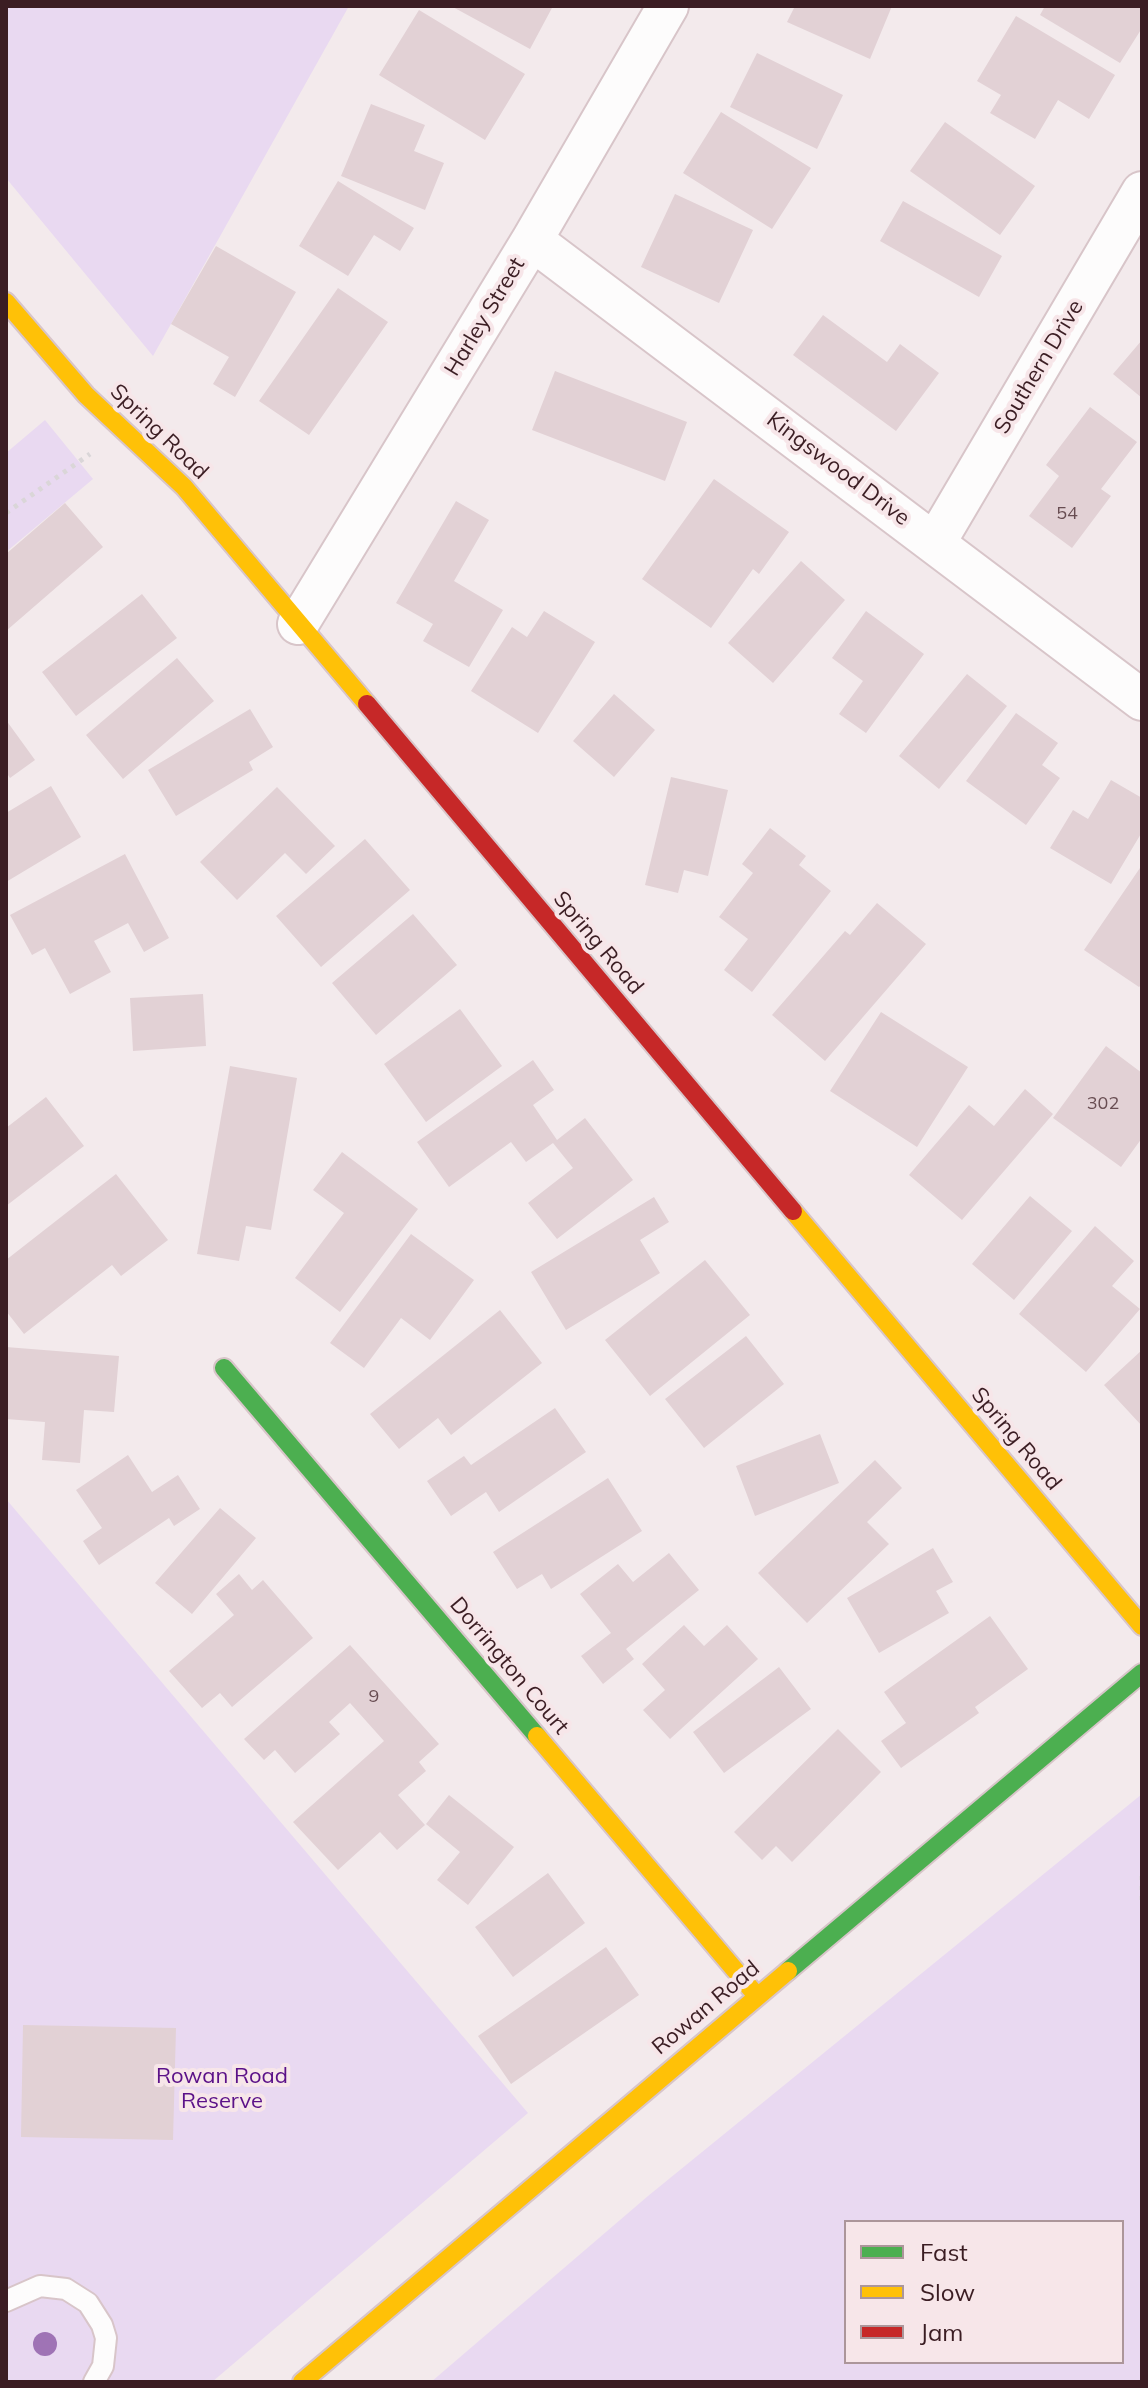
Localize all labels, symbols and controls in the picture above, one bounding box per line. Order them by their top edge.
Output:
street label: Harley Street [439,253,531,381]
street label: Southern Drive [989,295,1089,439]
street label: Spring Road [105,379,213,485]
street label: Kingswood Drive [761,407,915,531]
house number: 54 [1056,503,1078,525]
street label: Spring Road [547,886,649,1000]
house number: 302 [1087,1093,1119,1115]
street label: Spring Road [965,1382,1067,1496]
street label: Dorrington Court [444,1592,574,1740]
house number: 9 [369,1686,379,1708]
street label: Rowan Road [647,1955,765,2061]
park label: Rowan Road Reserve [156,2063,288,2114]
legend [844,2220,1124,2364]
text: Fast [920,2237,968,2267]
text: Slow [920,2277,975,2307]
text: Jam [920,2317,963,2347]

